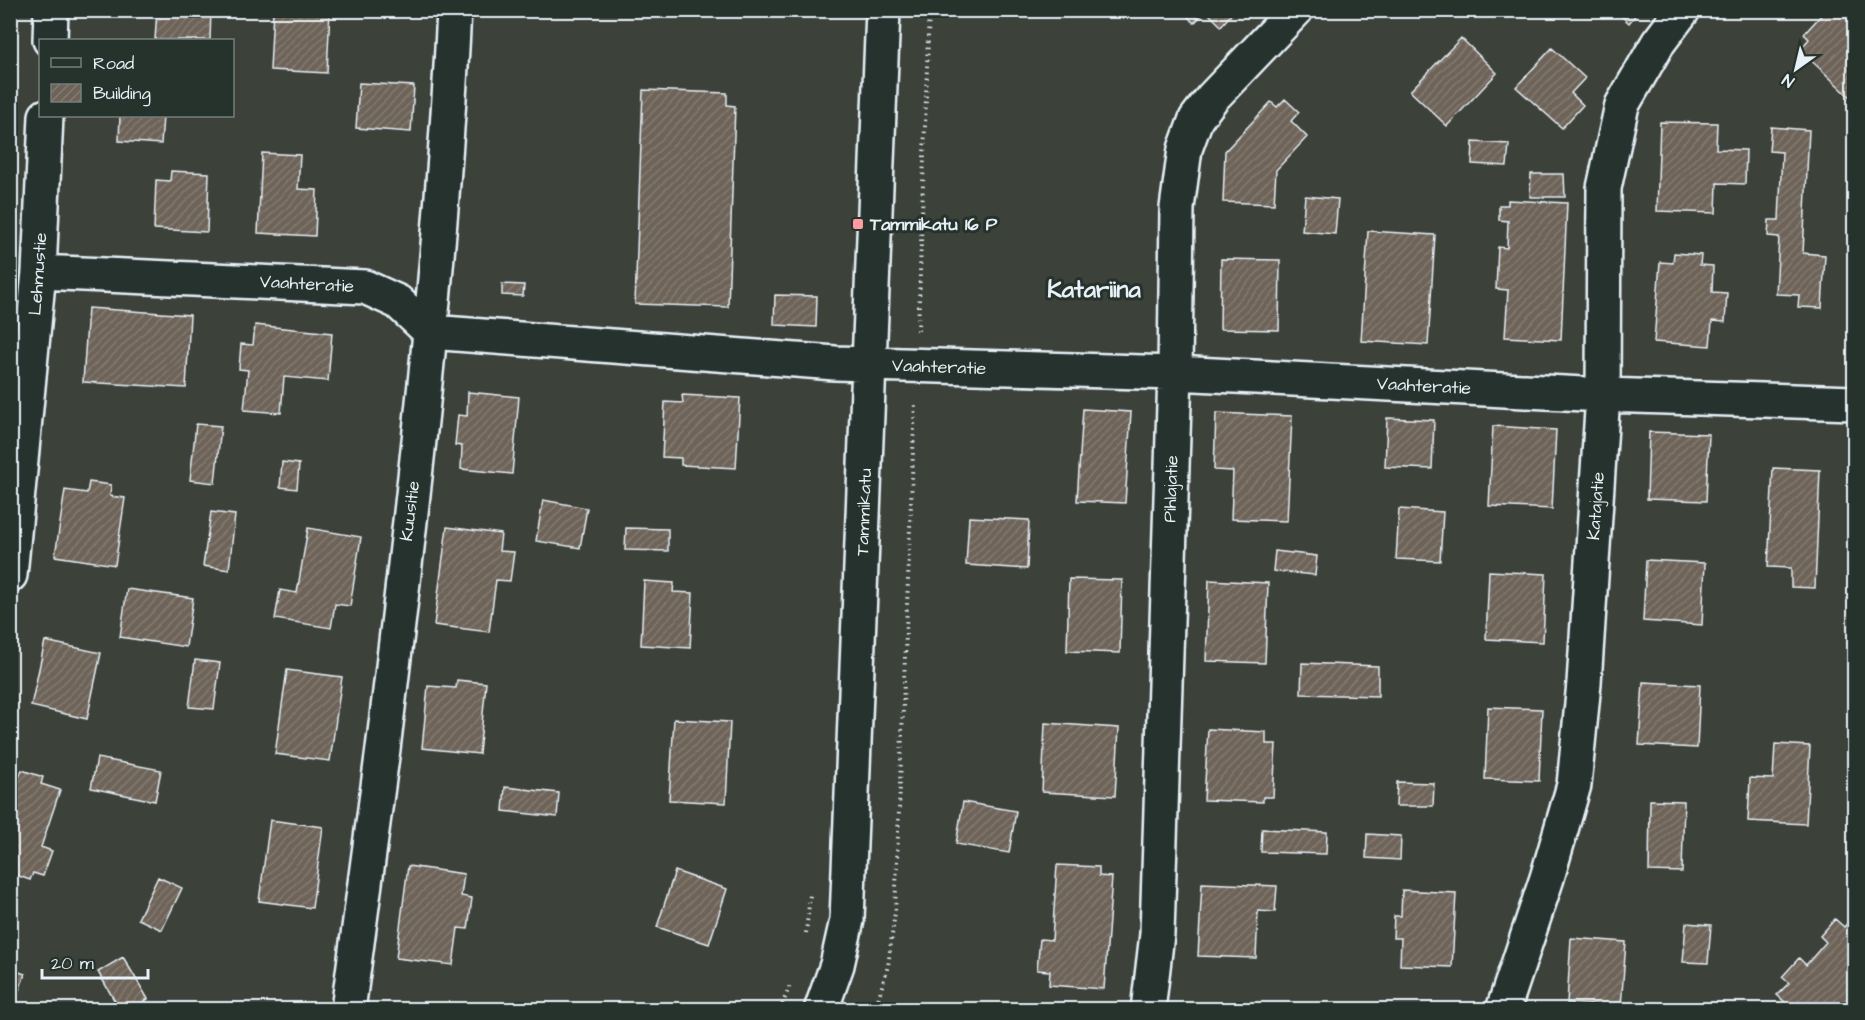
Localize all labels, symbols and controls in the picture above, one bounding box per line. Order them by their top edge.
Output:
legend [39,39,234,117]
north arrow [1766,39,1826,99]
text: Road [93,51,134,76]
text: N [1778,69,1798,93]
text: Building [93,81,151,107]
place label: Tammikatu 16 P [869,212,998,237]
marker: Tammikatu 16 P [851,217,865,231]
street label: Lehmustie [23,231,53,316]
street label: Vaahteratie [259,269,355,299]
district label: Katariina [1047,273,1141,307]
street label: Vaahteratie [891,353,987,381]
street label: Vaahteratie [1376,371,1472,401]
street label: Pihlajatie [1157,455,1185,523]
street label: Tammikatu [850,468,878,556]
street label: Katajatie [1581,471,1611,541]
street label: Kuusitie [394,479,426,543]
scale bar [42,942,148,980]
text: 20 m [51,951,94,976]

